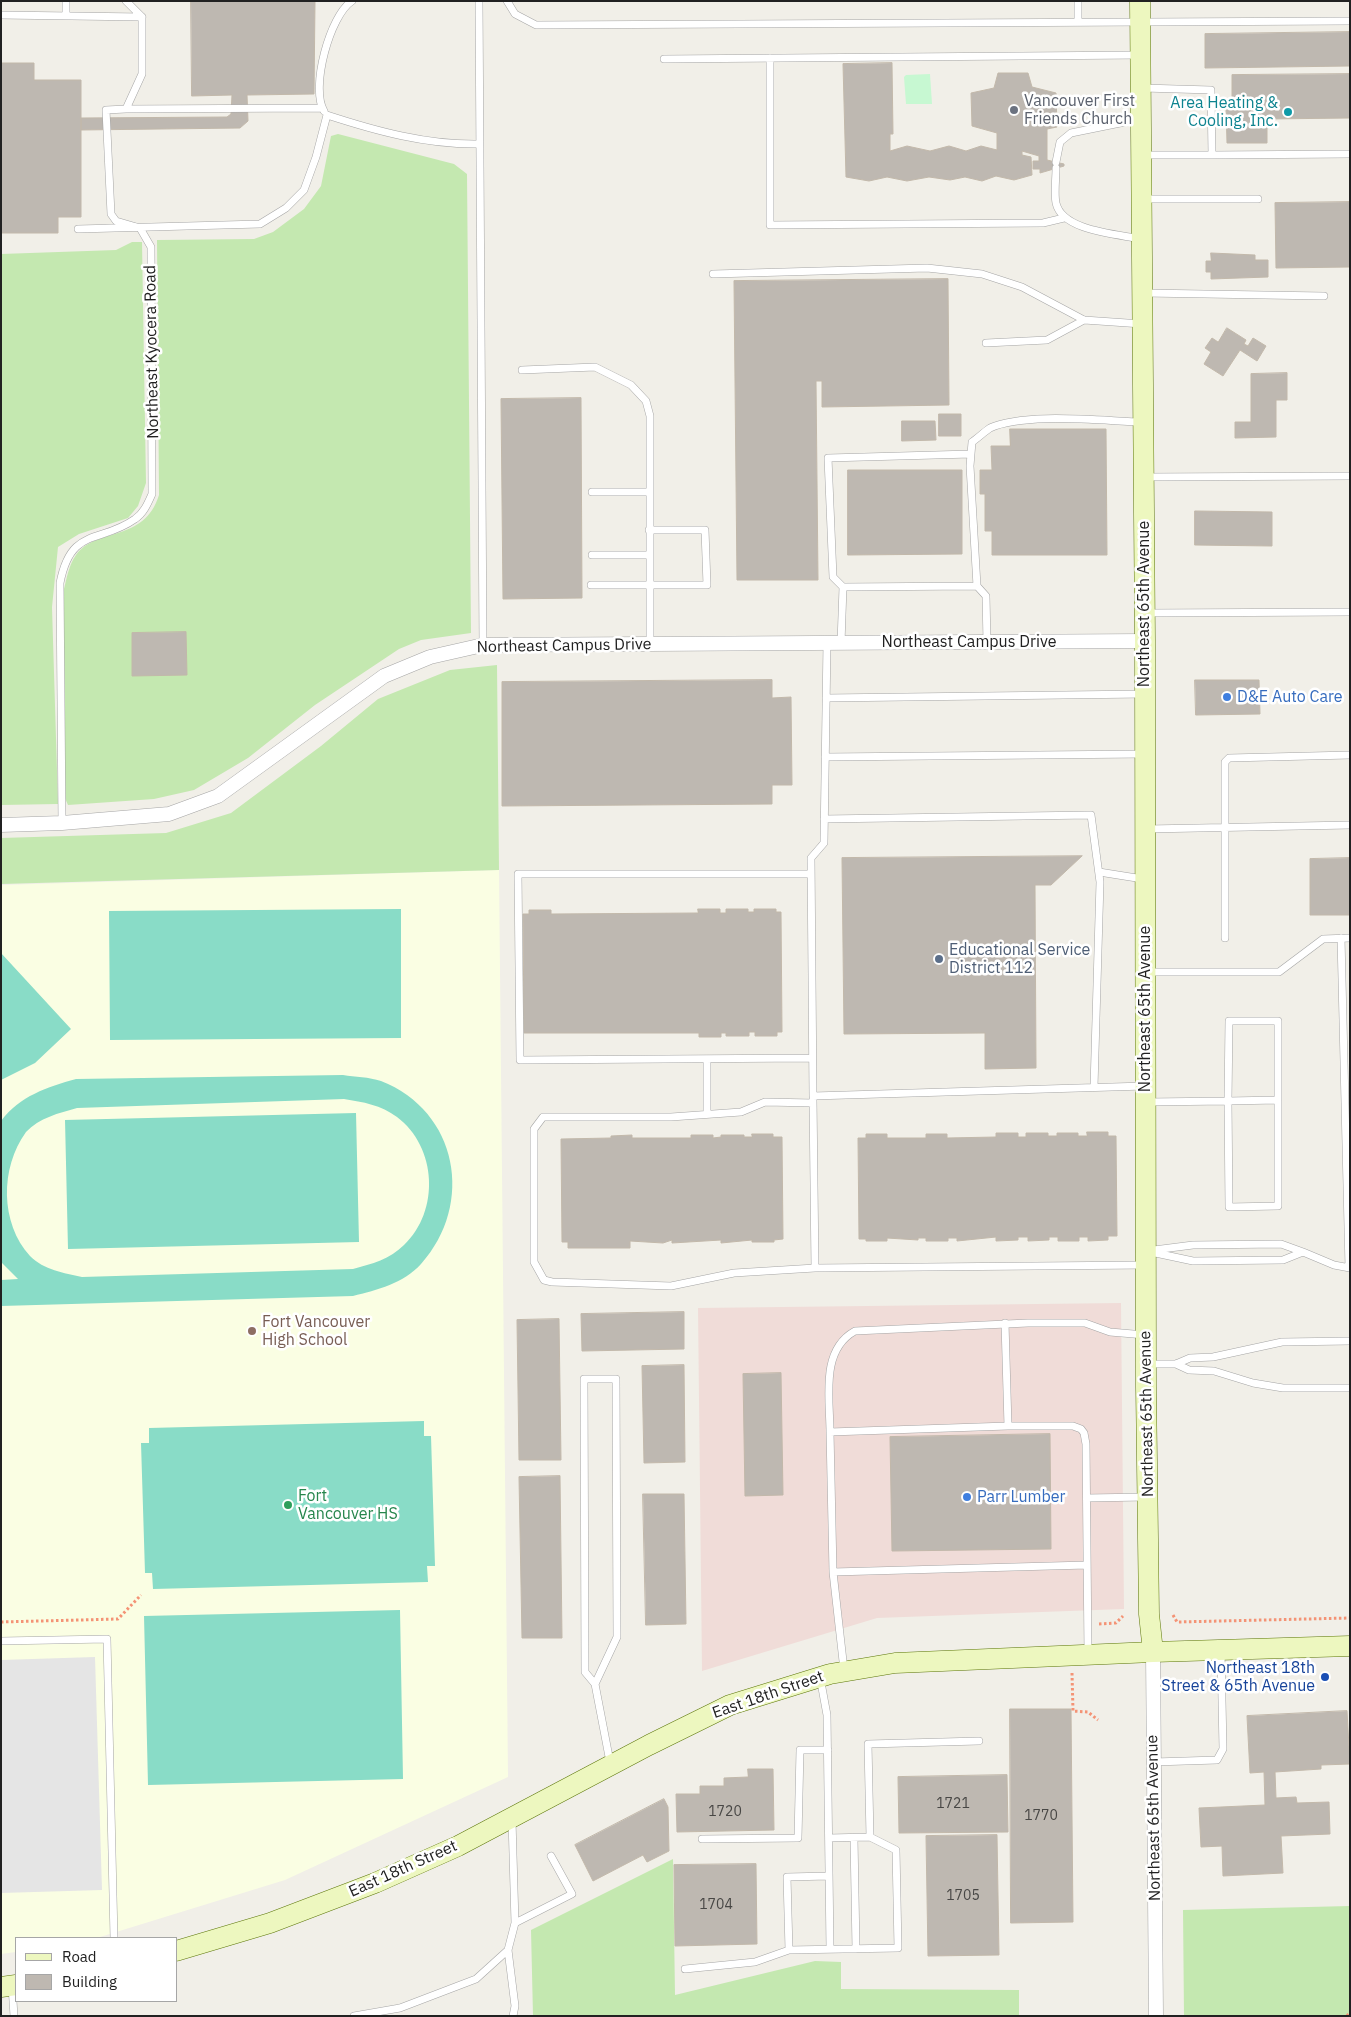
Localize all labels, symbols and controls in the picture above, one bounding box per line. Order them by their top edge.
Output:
place label: Vancouver First Friends Church [1024,91,1135,129]
place label: Area Heating & Cooling, Inc. [1170,93,1278,131]
marker: Vancouver First Friends Church [1008,104,1020,116]
marker: Area Heating & Cooling, Inc. [1282,106,1294,118]
street label: Northeast Kyocera Road [141,265,163,439]
street label: Northeast 65th Avenue [1134,521,1154,687]
street label: Northeast Campus Drive [882,632,1056,652]
street label: Northeast Campus Drive [476,635,652,657]
place label: D&E Auto Care [1237,687,1343,707]
marker: D&E Auto Care [1221,691,1233,703]
street label: Northeast 65th Avenue [1135,926,1155,1092]
place label: Educational Service District 112 [949,940,1090,978]
marker: Educational Service District 112 [933,953,945,965]
place label: Fort Vancouver High School [262,1312,370,1350]
marker: Fort Vancouver High School [246,1325,258,1337]
street label: Northeast 65th Avenue [1136,1331,1158,1497]
place label: Fort Vancouver HS [298,1486,398,1524]
place label: Parr Lumber [977,1487,1065,1507]
marker: Parr Lumber [961,1491,973,1503]
marker: Fort Vancouver HS [282,1499,294,1511]
place label: Northeast 18th Street & 65th Avenue [1161,1658,1315,1696]
street label: East 18th Street [710,1667,826,1723]
marker: Northeast 18th Street & 65th Avenue [1319,1671,1331,1683]
street label: Northeast 65th Avenue [1143,1735,1165,1901]
house number: 1721 [936,1796,970,1812]
house number: 1720 [708,1804,742,1820]
house number: 1770 [1024,1808,1058,1824]
street label: East 18th Street [346,1837,460,1901]
house number: 1705 [946,1888,980,1904]
house number: 1704 [699,1897,733,1913]
legend [15,1937,178,2002]
text: Road [62,1947,97,1966]
text: Building [62,1972,117,1991]

